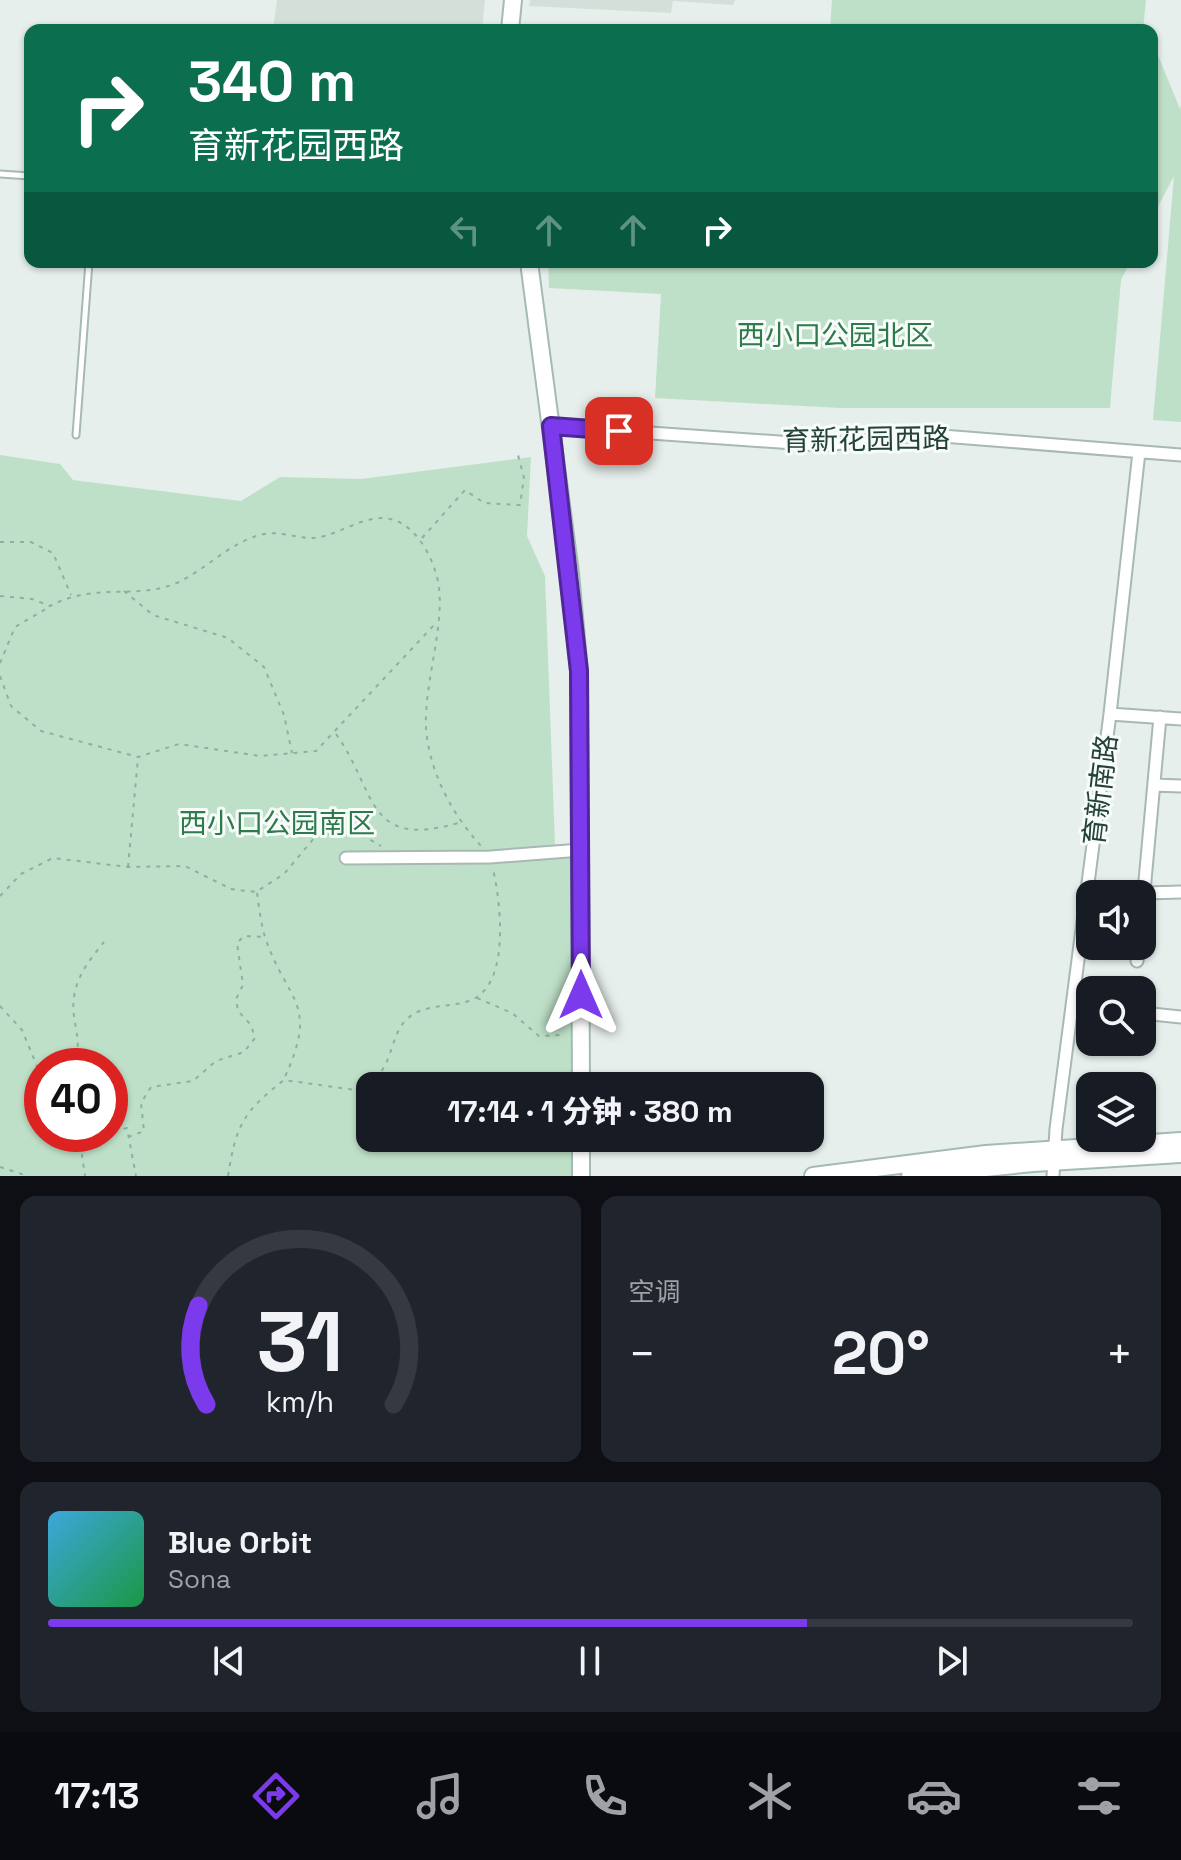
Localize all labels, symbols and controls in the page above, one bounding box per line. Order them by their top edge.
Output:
text: 340 m [188,46,356,117]
icon: right [56,56,160,160]
text: 育新花园西路 [188,123,404,169]
icon: left [443,208,487,252]
icon: ahead [527,208,571,252]
icon: ahead [611,208,655,252]
icon: right [695,208,739,252]
park label: 西小口公园北区 [737,317,933,353]
pin [585,397,653,465]
icon: arrive [597,409,641,453]
street label: 育新花园西路 [782,420,950,458]
street label: 育新南路 [1075,732,1125,848]
park label: 西小口公园南区 [179,805,375,841]
map controls [1076,880,1156,1152]
button: sound [1076,880,1156,960]
position arrow [539,953,623,1037]
button: search [1076,976,1156,1056]
speed limit sign: 40 [24,1048,128,1152]
button: layers [1076,1072,1156,1152]
text: 17:14 · 1 分钟 · 380 m [447,1092,733,1131]
text: 空调 [629,1275,681,1309]
text: 31 [257,1289,344,1395]
text: 20° [832,1315,930,1392]
text: − [629,1326,656,1382]
text: + [1106,1326,1133,1382]
text: km/h [266,1384,334,1420]
text: Blue Orbit [168,1523,312,1562]
text: Sona [168,1562,231,1596]
icon: previous [207,1639,251,1683]
icon: pause [568,1639,612,1683]
icon: next [930,1639,974,1683]
icon: directions [248,1768,304,1824]
icon: music [412,1768,468,1824]
icon: phone [577,1768,633,1824]
icon: climate [742,1768,798,1824]
icon: car [906,1768,962,1824]
icon: filters [1071,1768,1127,1824]
text: 17:13 [54,1773,139,1819]

